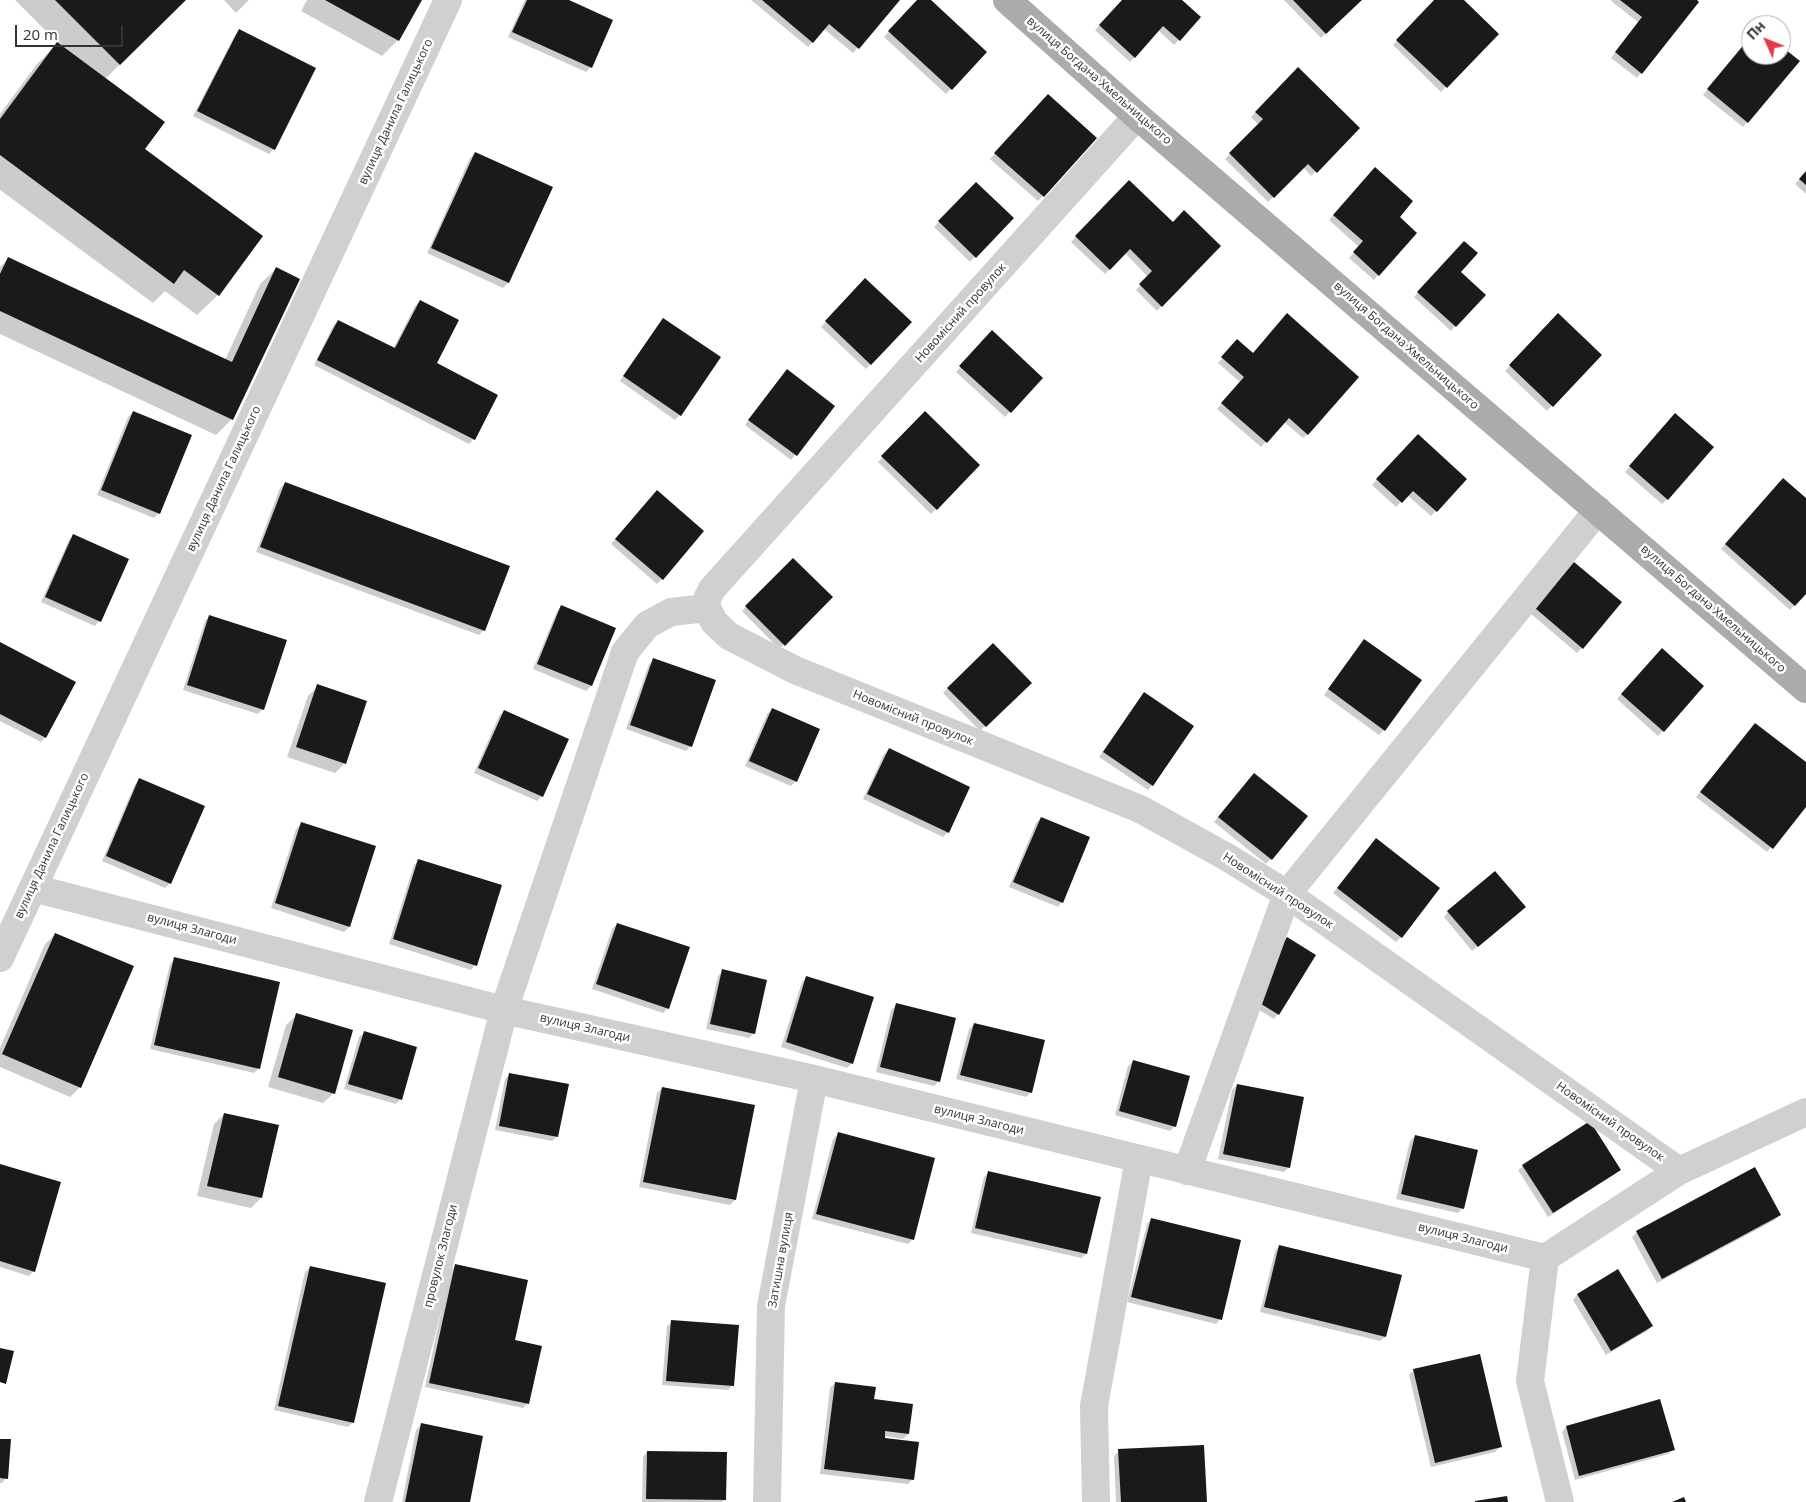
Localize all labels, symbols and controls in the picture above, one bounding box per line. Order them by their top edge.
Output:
street label: вулиця Богдана Хмельницького [1024,14,1174,148]
scale bar [18,15,125,47]
north arrow [1741,15,1791,65]
text: Пн [1742,16,1769,44]
text: 20 m [23,24,58,44]
street label: вулиця Данила Галицького [356,37,436,187]
street label: Новомісний провулок [913,260,1009,366]
street label: вулиця Богдана Хмельницького [1331,279,1481,413]
street label: вулиця Данила Галицького [184,404,264,554]
street label: вулиця Богдана Хмельницького [1638,542,1788,676]
street label: Новомісний провулок [851,687,975,749]
street label: вулиця Данила Галицького [12,771,92,921]
street label: Новомісний провулок [1220,850,1336,932]
street label: вулиця Злагоди [146,910,238,948]
street label: вулиця Злагоди [539,1011,631,1045]
street label: Новомісний провулок [1553,1079,1667,1165]
street label: вулиця Злагоди [933,1102,1025,1138]
street label: провулок Злагоди [421,1203,461,1309]
street label: Затишна вулиця [766,1211,796,1309]
street label: вулиця Злагоди [1417,1220,1509,1256]

